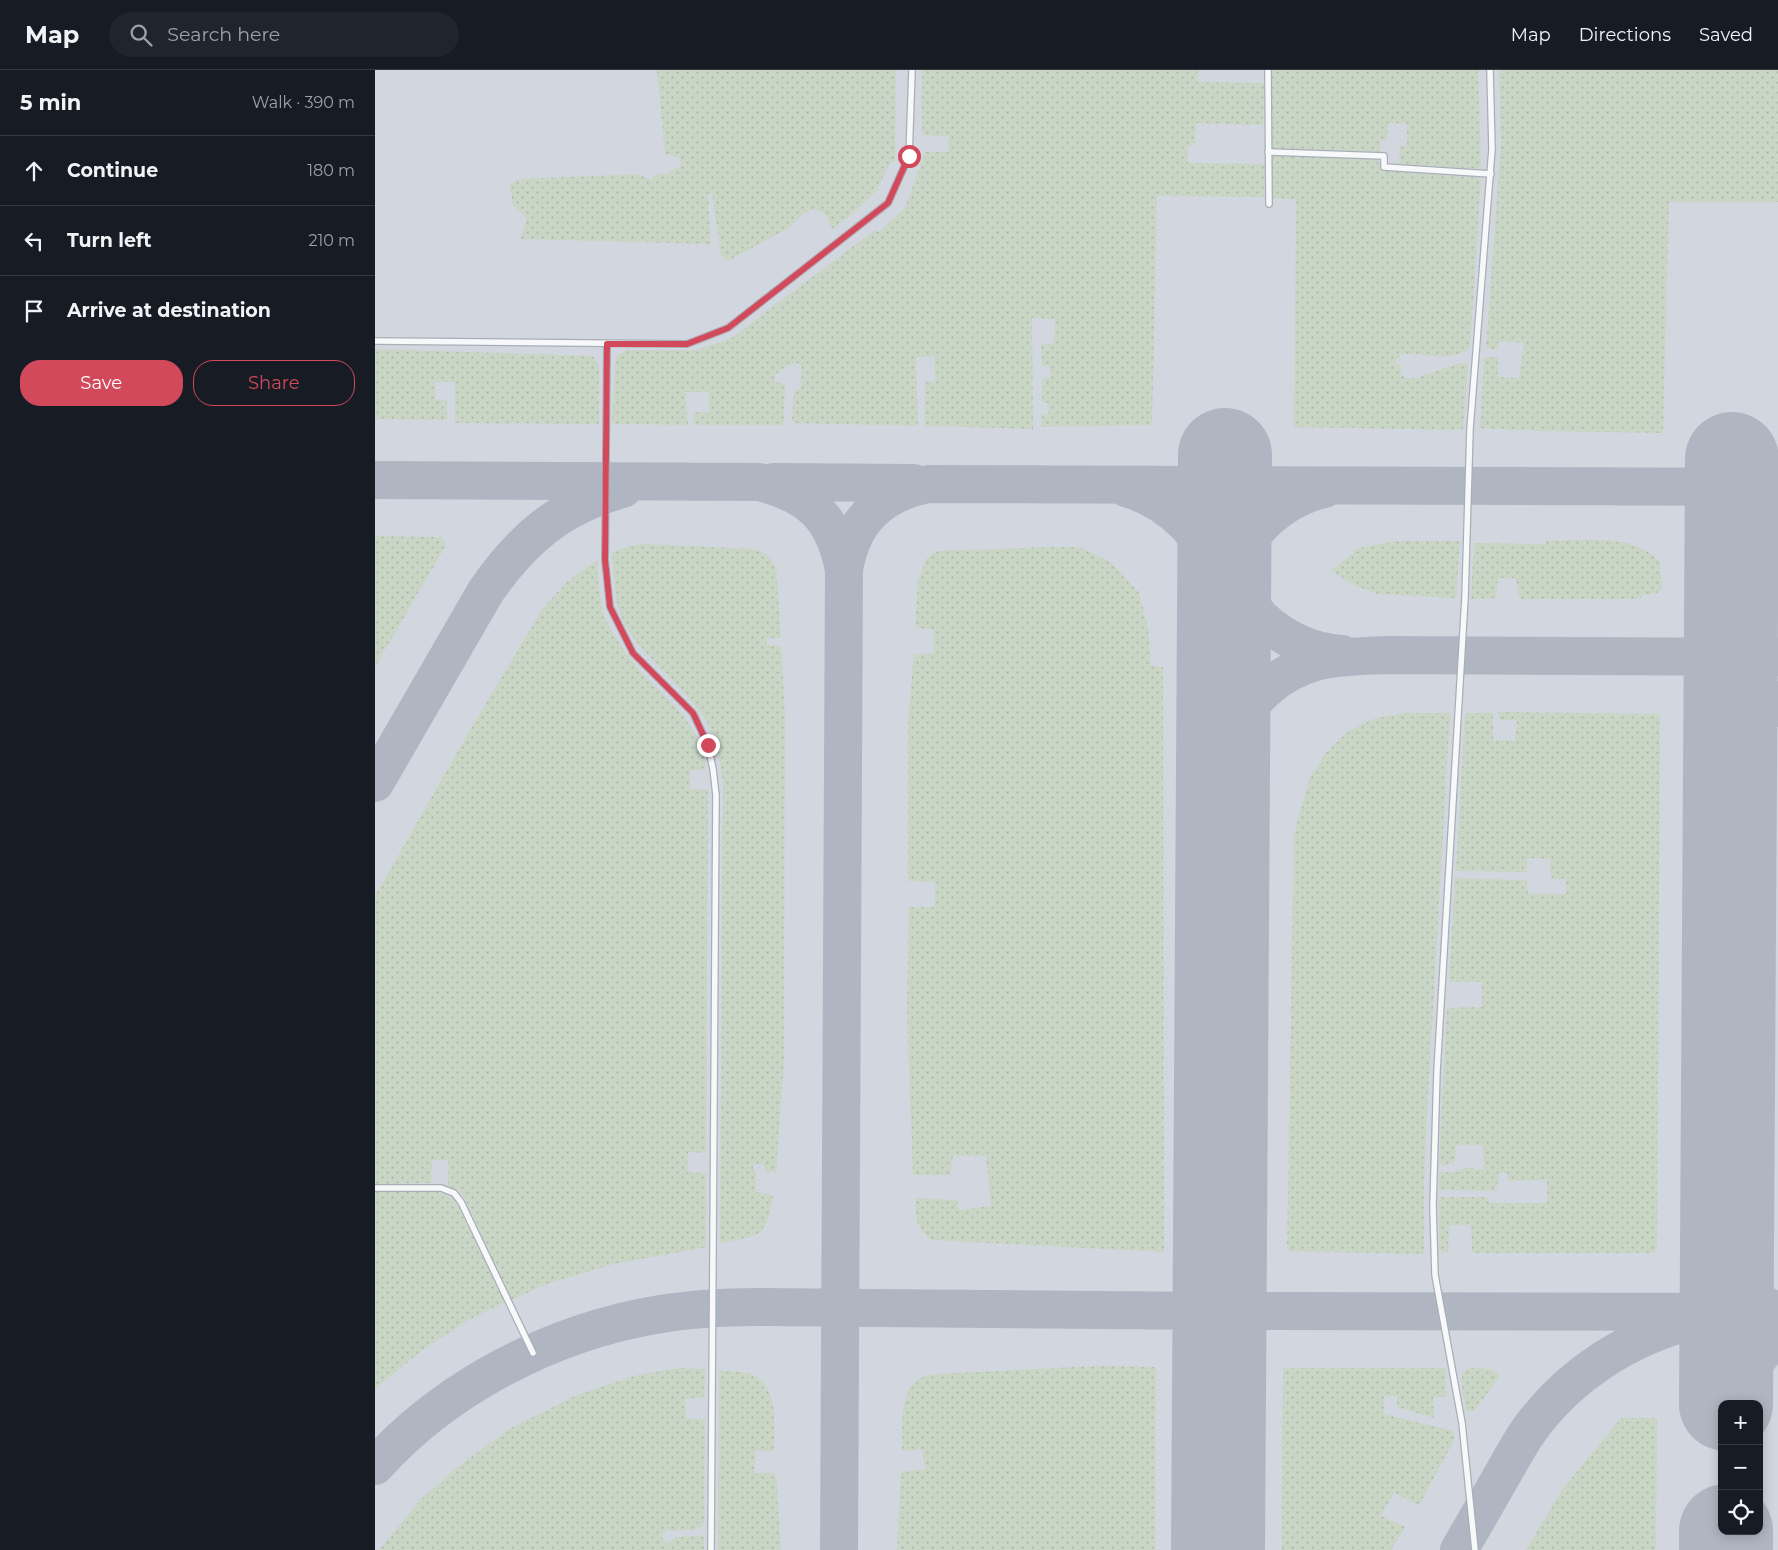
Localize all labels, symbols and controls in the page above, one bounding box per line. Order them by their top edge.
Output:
search box [109,12,459,57]
text: Map [25,20,79,49]
icon: search [127,21,155,49]
text: Search here [167,23,280,46]
text: Map [1511,24,1551,46]
text: Directions [1579,24,1671,46]
text: Saved [1699,24,1753,46]
text: 5 min [20,90,81,115]
text: Walk · 390 m [252,93,355,112]
route start [898,145,921,168]
icon: ahead [20,157,48,185]
text: Continue [67,159,158,182]
text: 180 m [307,161,355,180]
icon: left [20,227,48,255]
text: Turn left [67,229,152,252]
text: 210 m [308,231,355,250]
icon: arrive [20,297,48,325]
text: Arrive at destination [67,299,271,322]
button: Save [20,360,183,406]
button: Share [193,360,355,406]
route end [697,734,720,757]
map controls [1718,1400,1763,1535]
button: + [1718,1400,1763,1445]
button: − [1718,1445,1763,1490]
button: locate [1718,1490,1763,1535]

